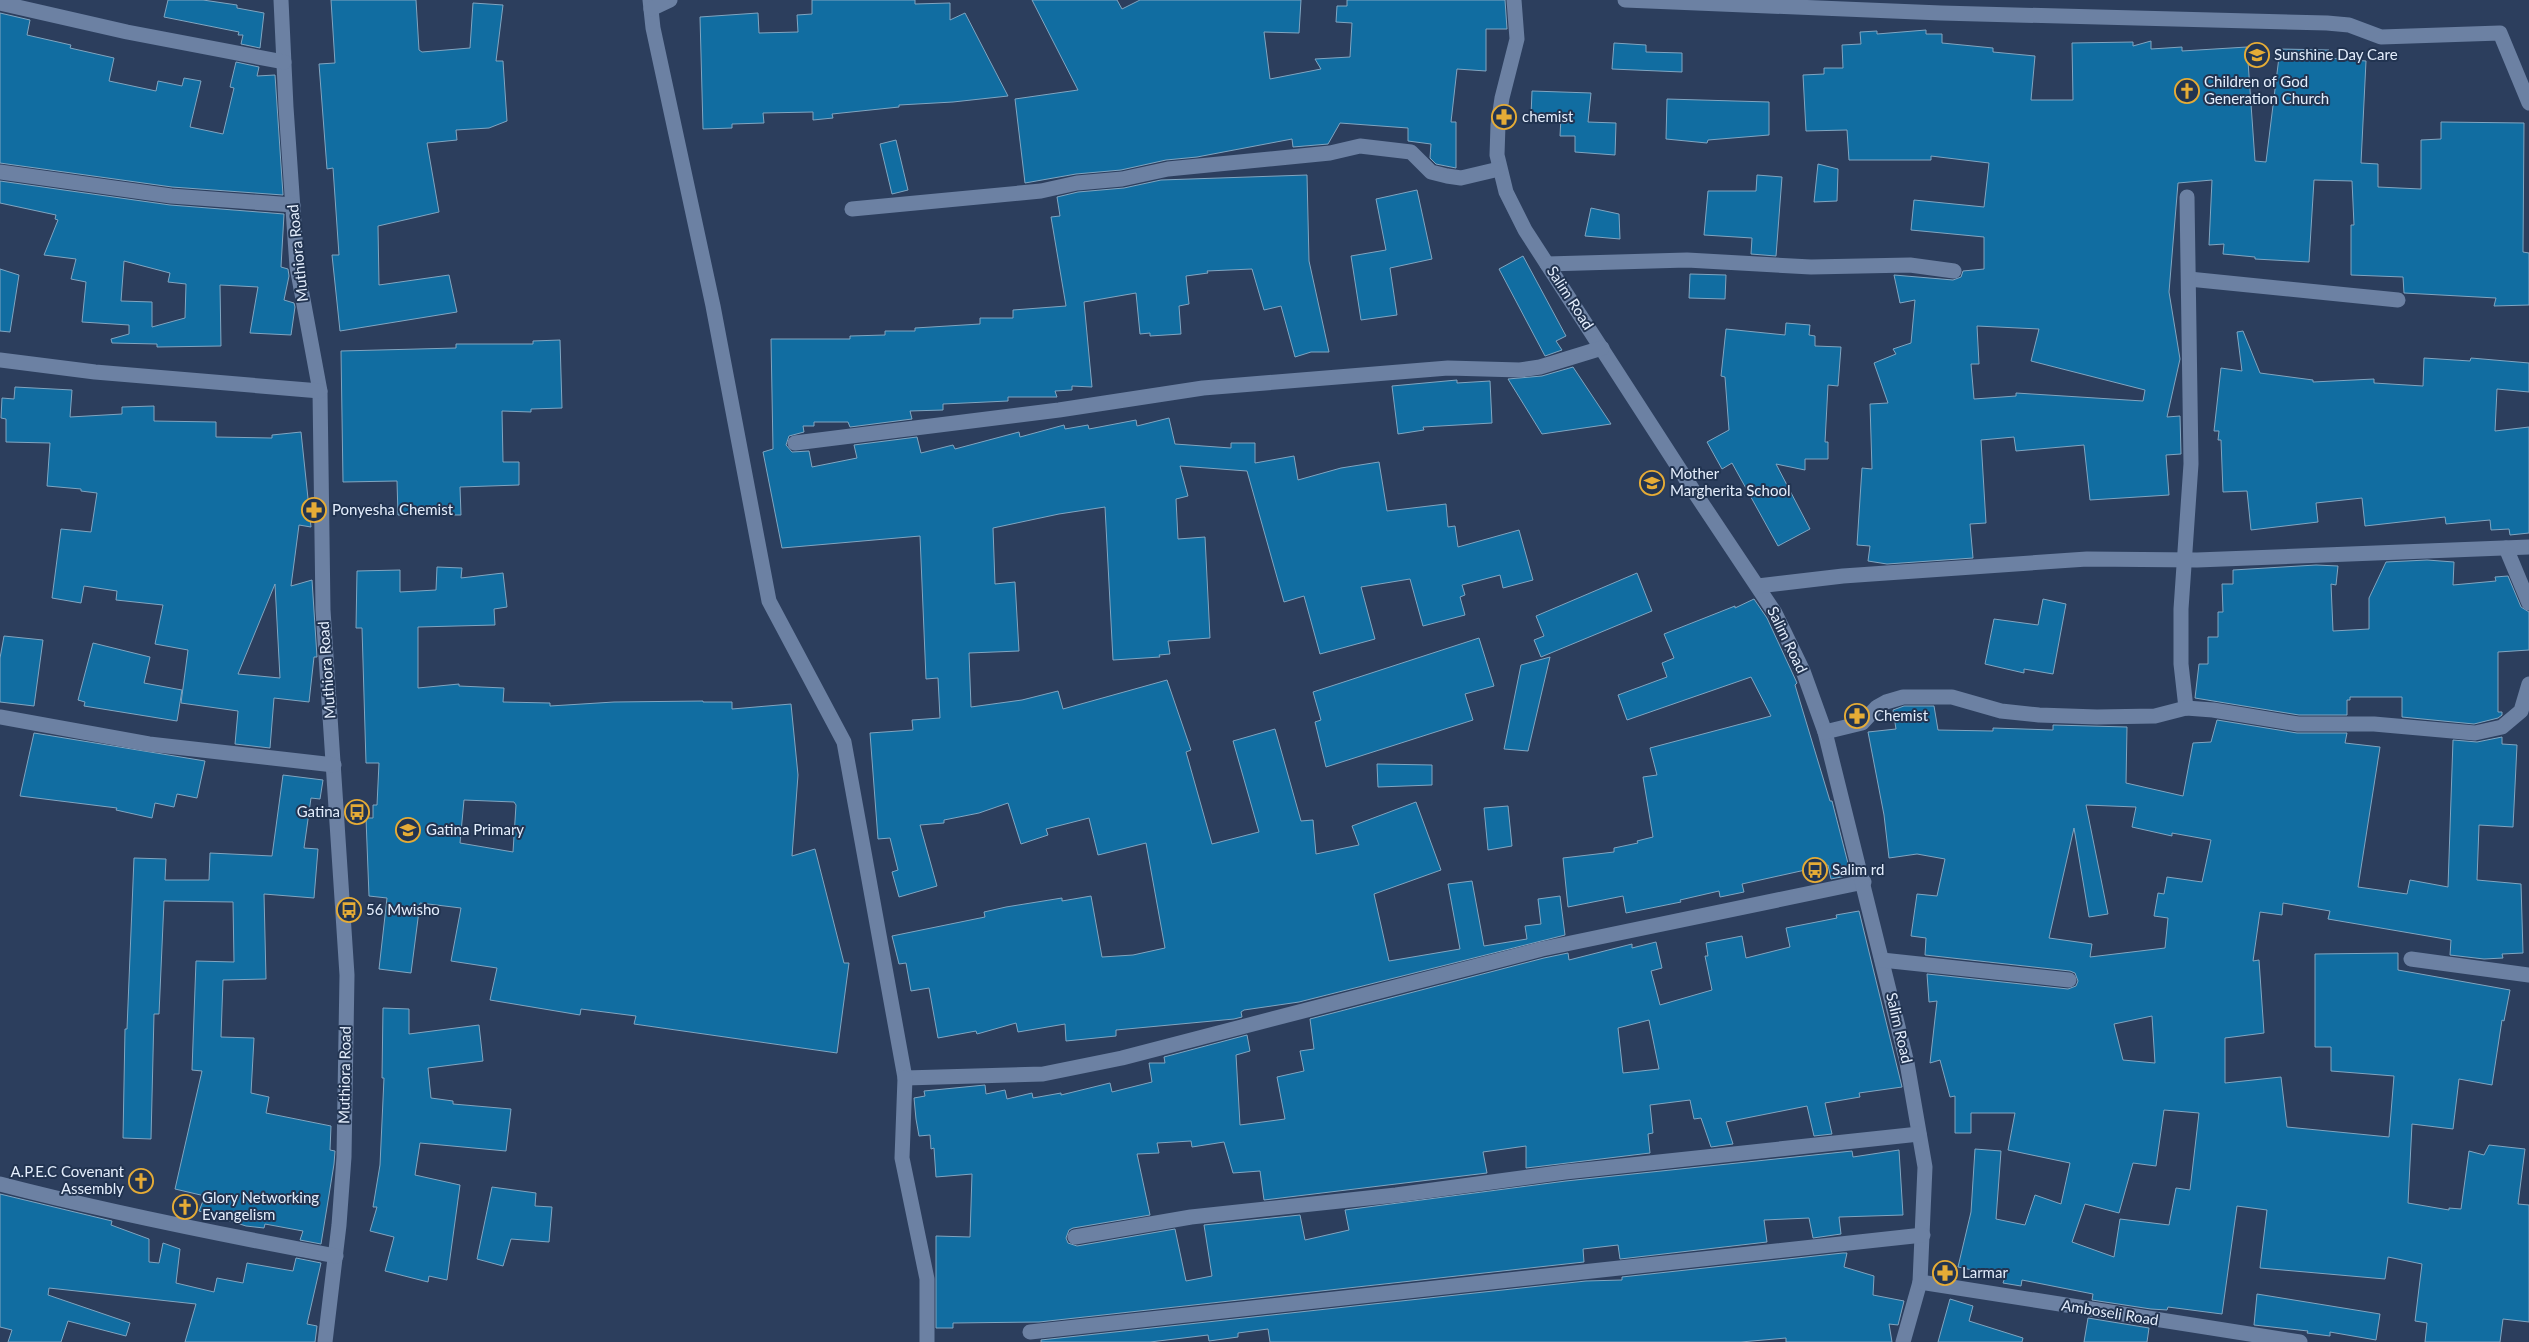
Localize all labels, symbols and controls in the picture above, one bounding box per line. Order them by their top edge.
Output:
school or university icon: Sunshine Day Care [2244,42,2270,68]
place label: Sunshine Day Care [2274,45,2398,63]
place label: Children of God Generation Church [2204,72,2329,107]
church icon: Children of God Generation Church [2174,78,2200,104]
pharmacy icon: chemist [1491,104,1517,130]
place label: chemist [1522,107,1574,125]
street label: Muthiora Road [283,203,311,303]
street label: Salim Road [1544,262,1598,333]
place label: Mother Margherita School [1670,464,1790,499]
school or university icon: Mother Margherita School [1639,470,1665,496]
pharmacy icon: Ponyesha Chemist [301,497,327,523]
place label: Ponyesha Chemist [332,500,454,518]
street label: Salim Road [1764,603,1812,676]
street label: Muthiora Road [314,621,338,720]
pharmacy icon: Chemist [1844,703,1870,729]
place label: Chemist [1874,706,1929,724]
bus stop icon: Gatina [344,799,370,825]
place label: Gatina [297,802,340,820]
school or university icon: Gatina Primary [395,817,421,843]
place label: Gatina Primary [426,820,524,838]
bus stop icon: Salim rd [1802,857,1828,883]
place label: Salim rd [1832,860,1884,878]
bus stop icon: 56 Mwisho [336,897,362,923]
place label: 56 Mwisho [366,900,440,918]
street label: Salim Road [1883,991,1917,1065]
street label: Muthiora Road [334,1026,354,1124]
place label: A.P.E.C Covenant Assembly [10,1162,125,1197]
church icon: A.P.E.C Covenant Assembly [128,1168,154,1194]
place label: Glory Networking Evangelism [202,1188,319,1223]
church icon: Glory Networking Evangelism [172,1194,198,1220]
pharmacy icon: Larmar [1932,1260,1958,1286]
place label: Larmar [1962,1263,2008,1281]
street label: Amboseli Road [2060,1295,2160,1329]

